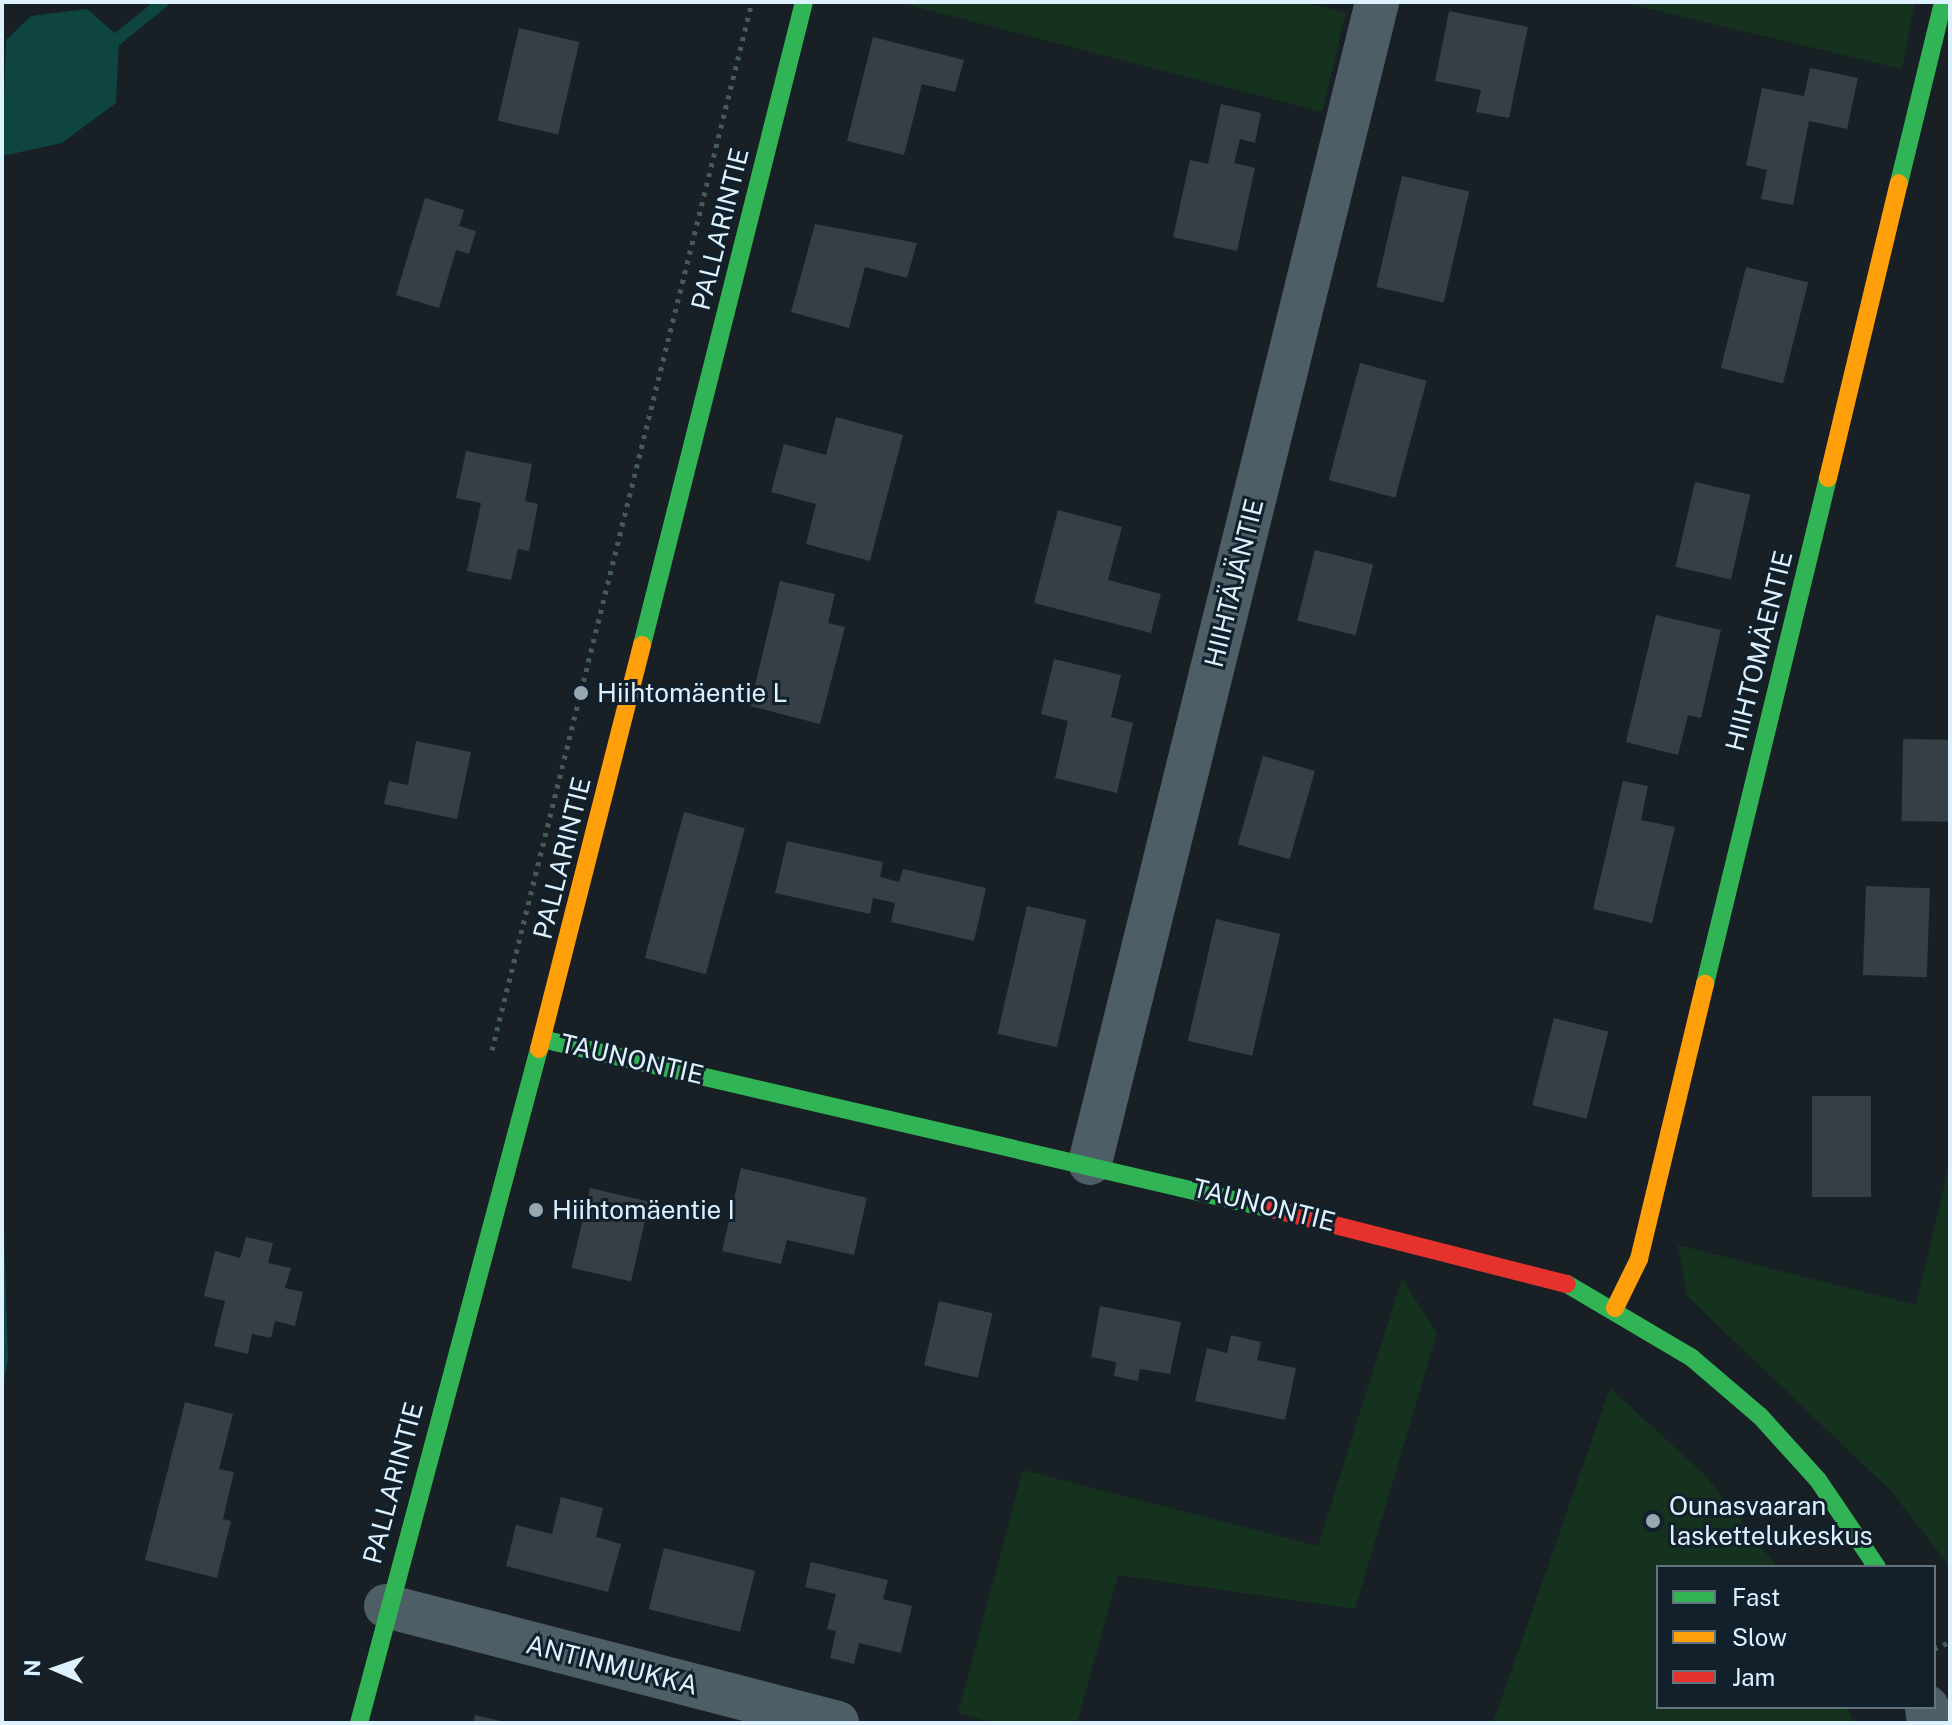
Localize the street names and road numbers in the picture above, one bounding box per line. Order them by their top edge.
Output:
street label: PALLARINTIE [685,145,755,313]
street label: HIIHTÄJÄNTIE [1198,496,1270,670]
street label: HIIHTOMÄENTIE [1719,548,1799,754]
street label: PALLARINTIE [527,774,597,942]
street label: TAUNONTIE [557,1027,707,1091]
street label: TAUNONTIE [1189,1172,1339,1238]
street label: PALLARINTIE [356,1399,430,1567]
street label: ANTINMUKKA [523,1629,701,1701]

